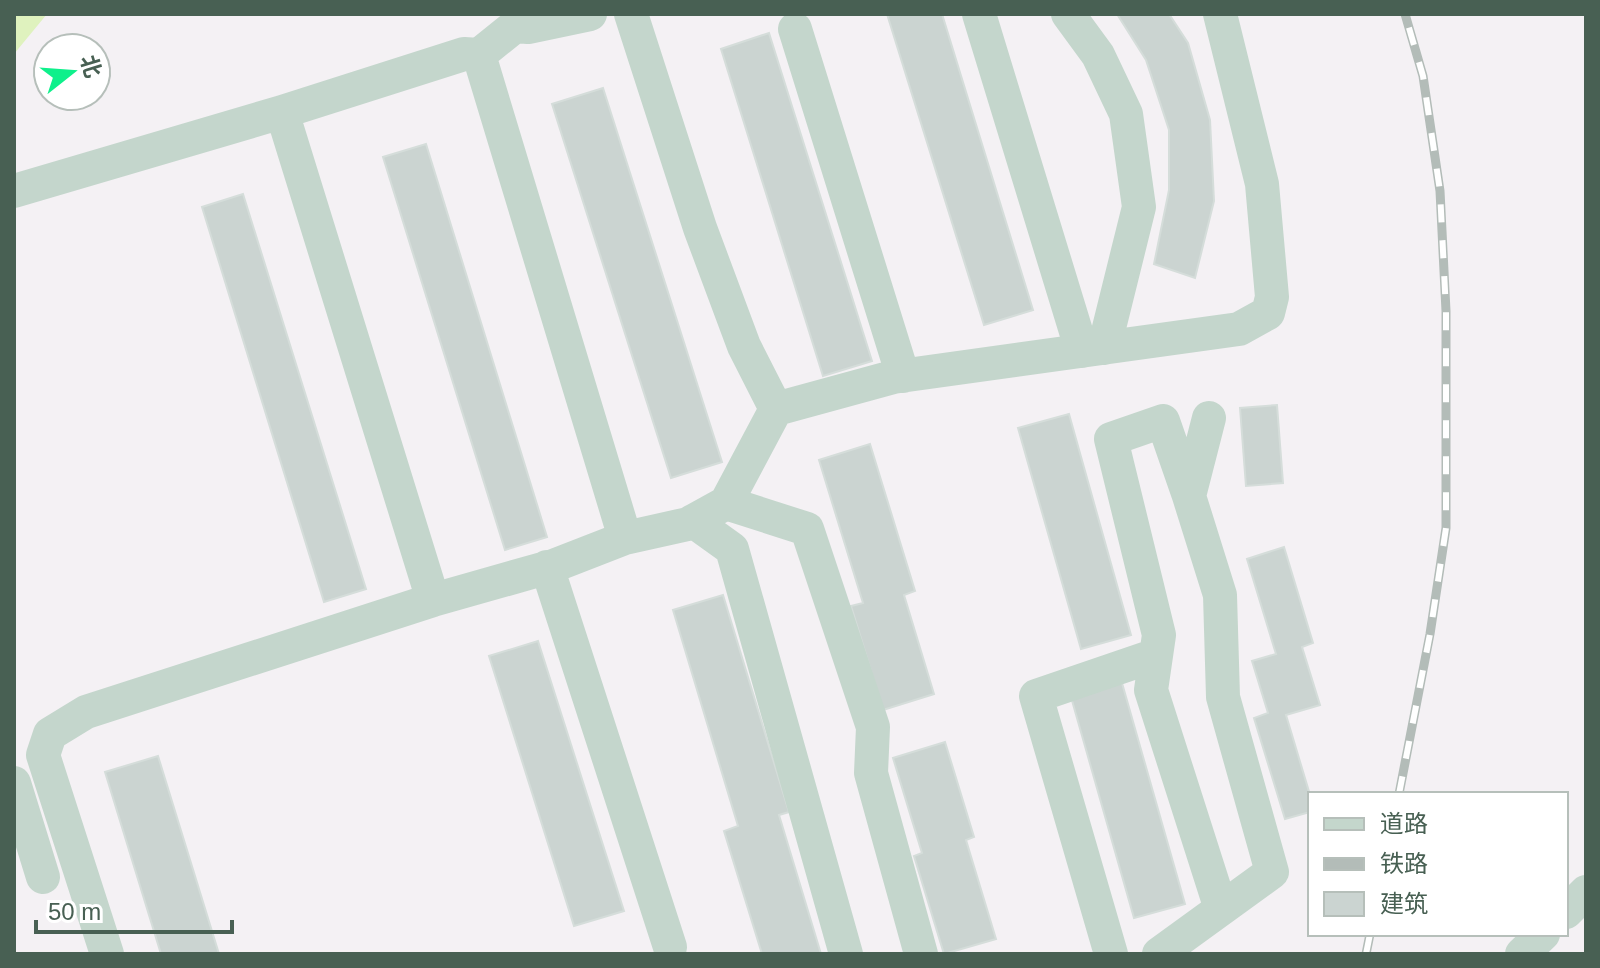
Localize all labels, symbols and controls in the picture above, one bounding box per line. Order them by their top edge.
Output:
north arrow [32,32,112,112]
text: 北 [75,52,106,80]
legend [1308,792,1568,936]
text: 道路 [1380,810,1428,837]
text: 铁路 [1380,850,1428,877]
scale bar [36,884,232,934]
text: 建筑 [1380,890,1428,917]
text: 50 m [48,898,101,925]

